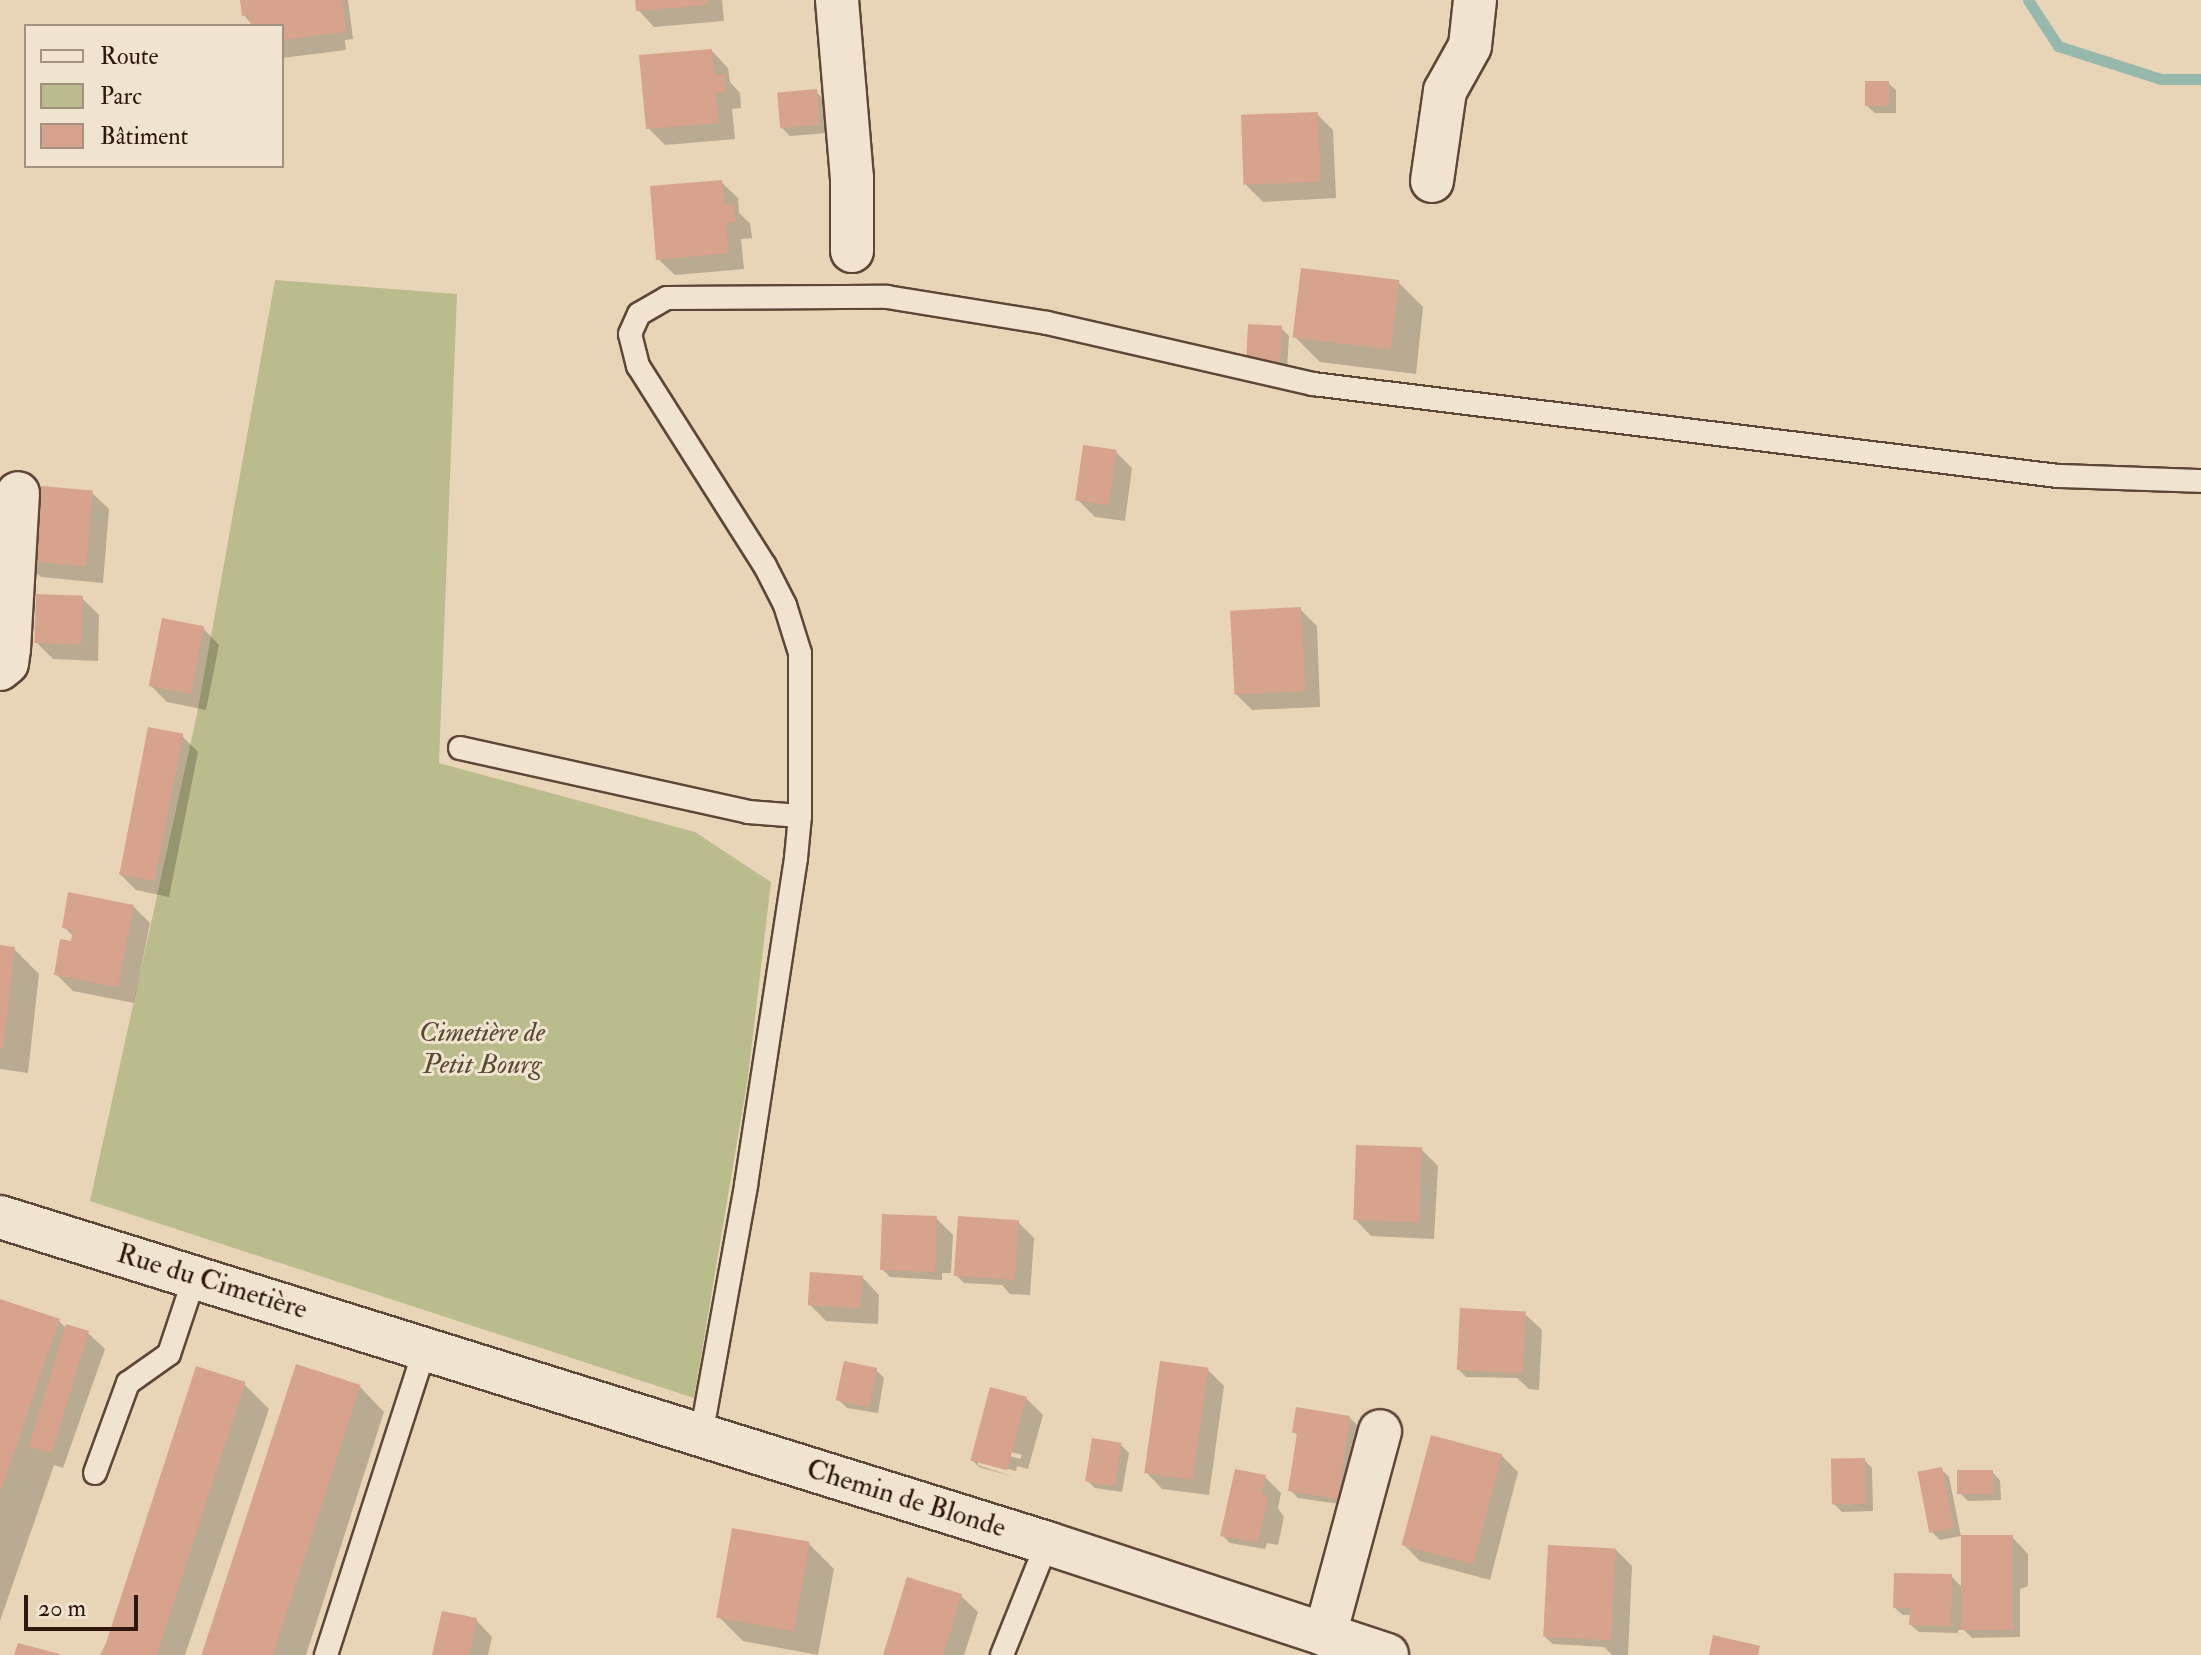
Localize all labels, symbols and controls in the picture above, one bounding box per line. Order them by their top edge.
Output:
legend [24,24,284,168]
text: Route [100,41,159,72]
text: Parc [100,81,142,112]
text: Bâtiment [100,121,188,152]
park label: Cimetière de Petit Bourg [419,1016,545,1082]
street label: Rue du Cimetière [113,1237,311,1327]
street label: Chemin de Blonde [802,1453,1010,1545]
scale bar [28,1579,142,1629]
text: 20 m [38,1593,86,1624]

